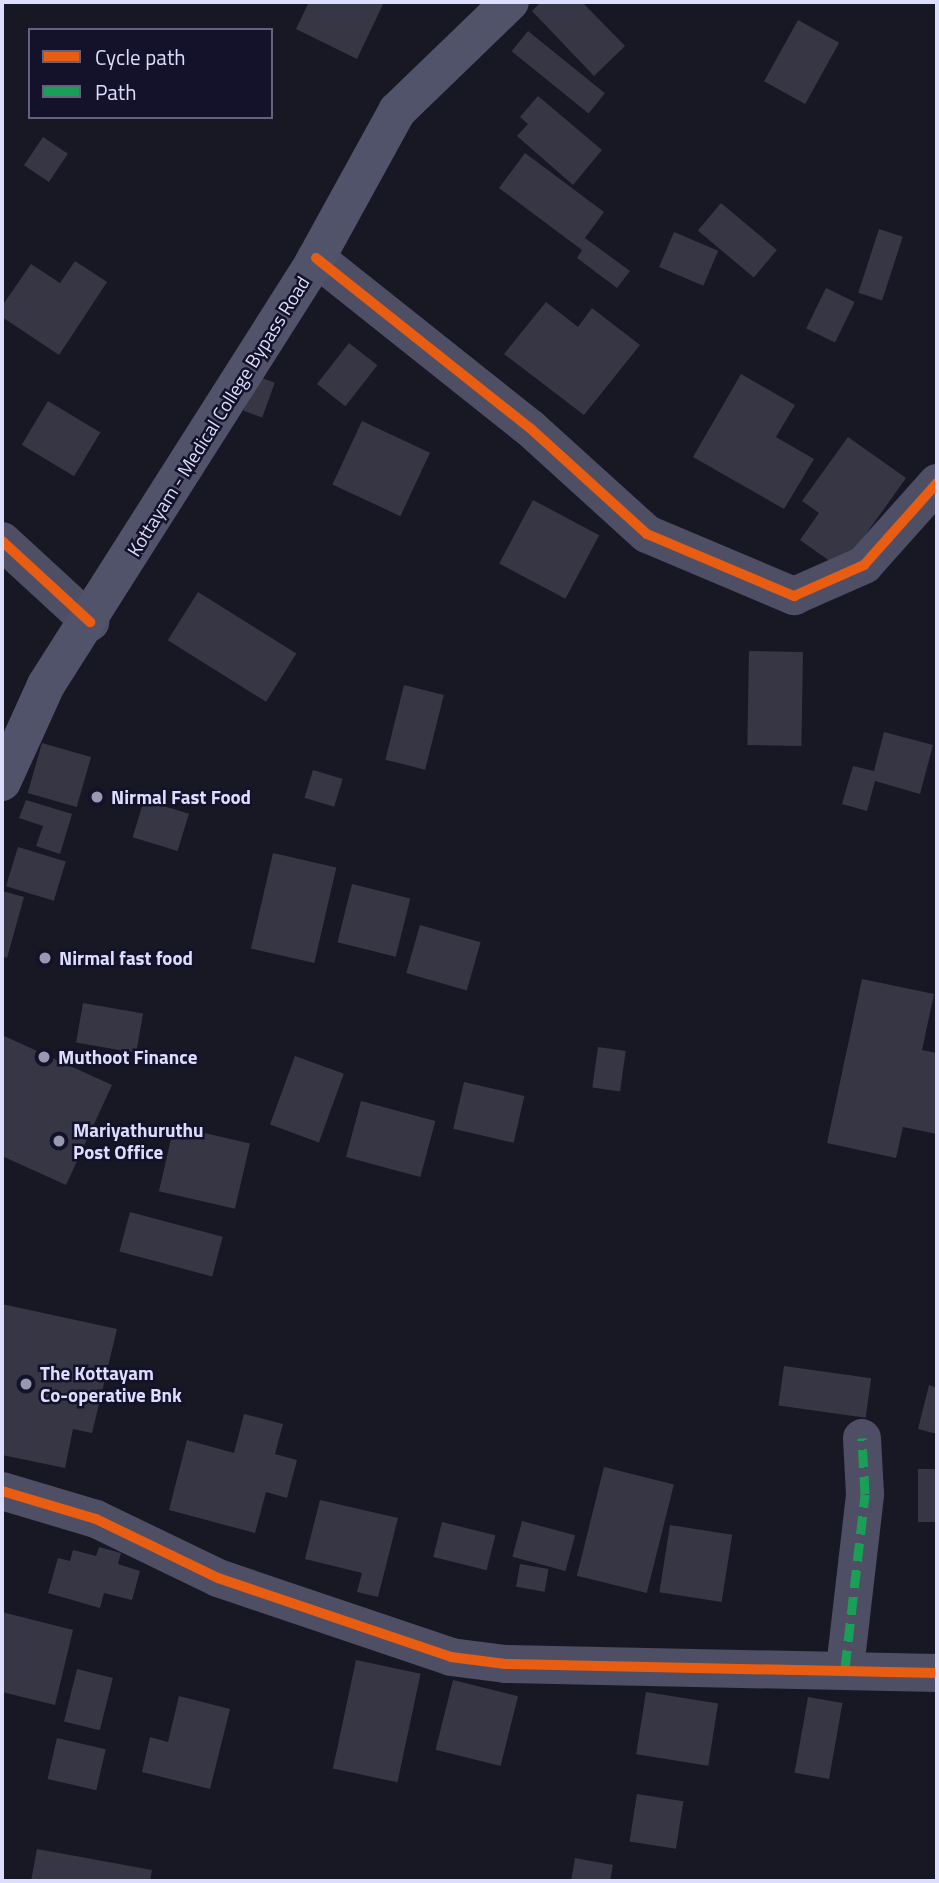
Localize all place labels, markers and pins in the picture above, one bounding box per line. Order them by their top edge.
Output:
place label: Nirmal Fast Food [111,786,251,808]
marker: Nirmal Fast Food [89,789,105,805]
place label: Nirmal fast food [59,947,193,969]
marker: Nirmal fast food [37,950,53,966]
place label: Muthoot Finance [58,1046,197,1068]
marker: Muthoot Finance [36,1049,52,1065]
place label: Mariyathuruthu Post Office [73,1119,203,1163]
marker: Mariyathuruthu Post Office [51,1133,67,1149]
place label: The Kottayam Co-operative Bnk [40,1362,182,1406]
marker: The Kottayam Co-operative Bnk [18,1376,34,1392]

